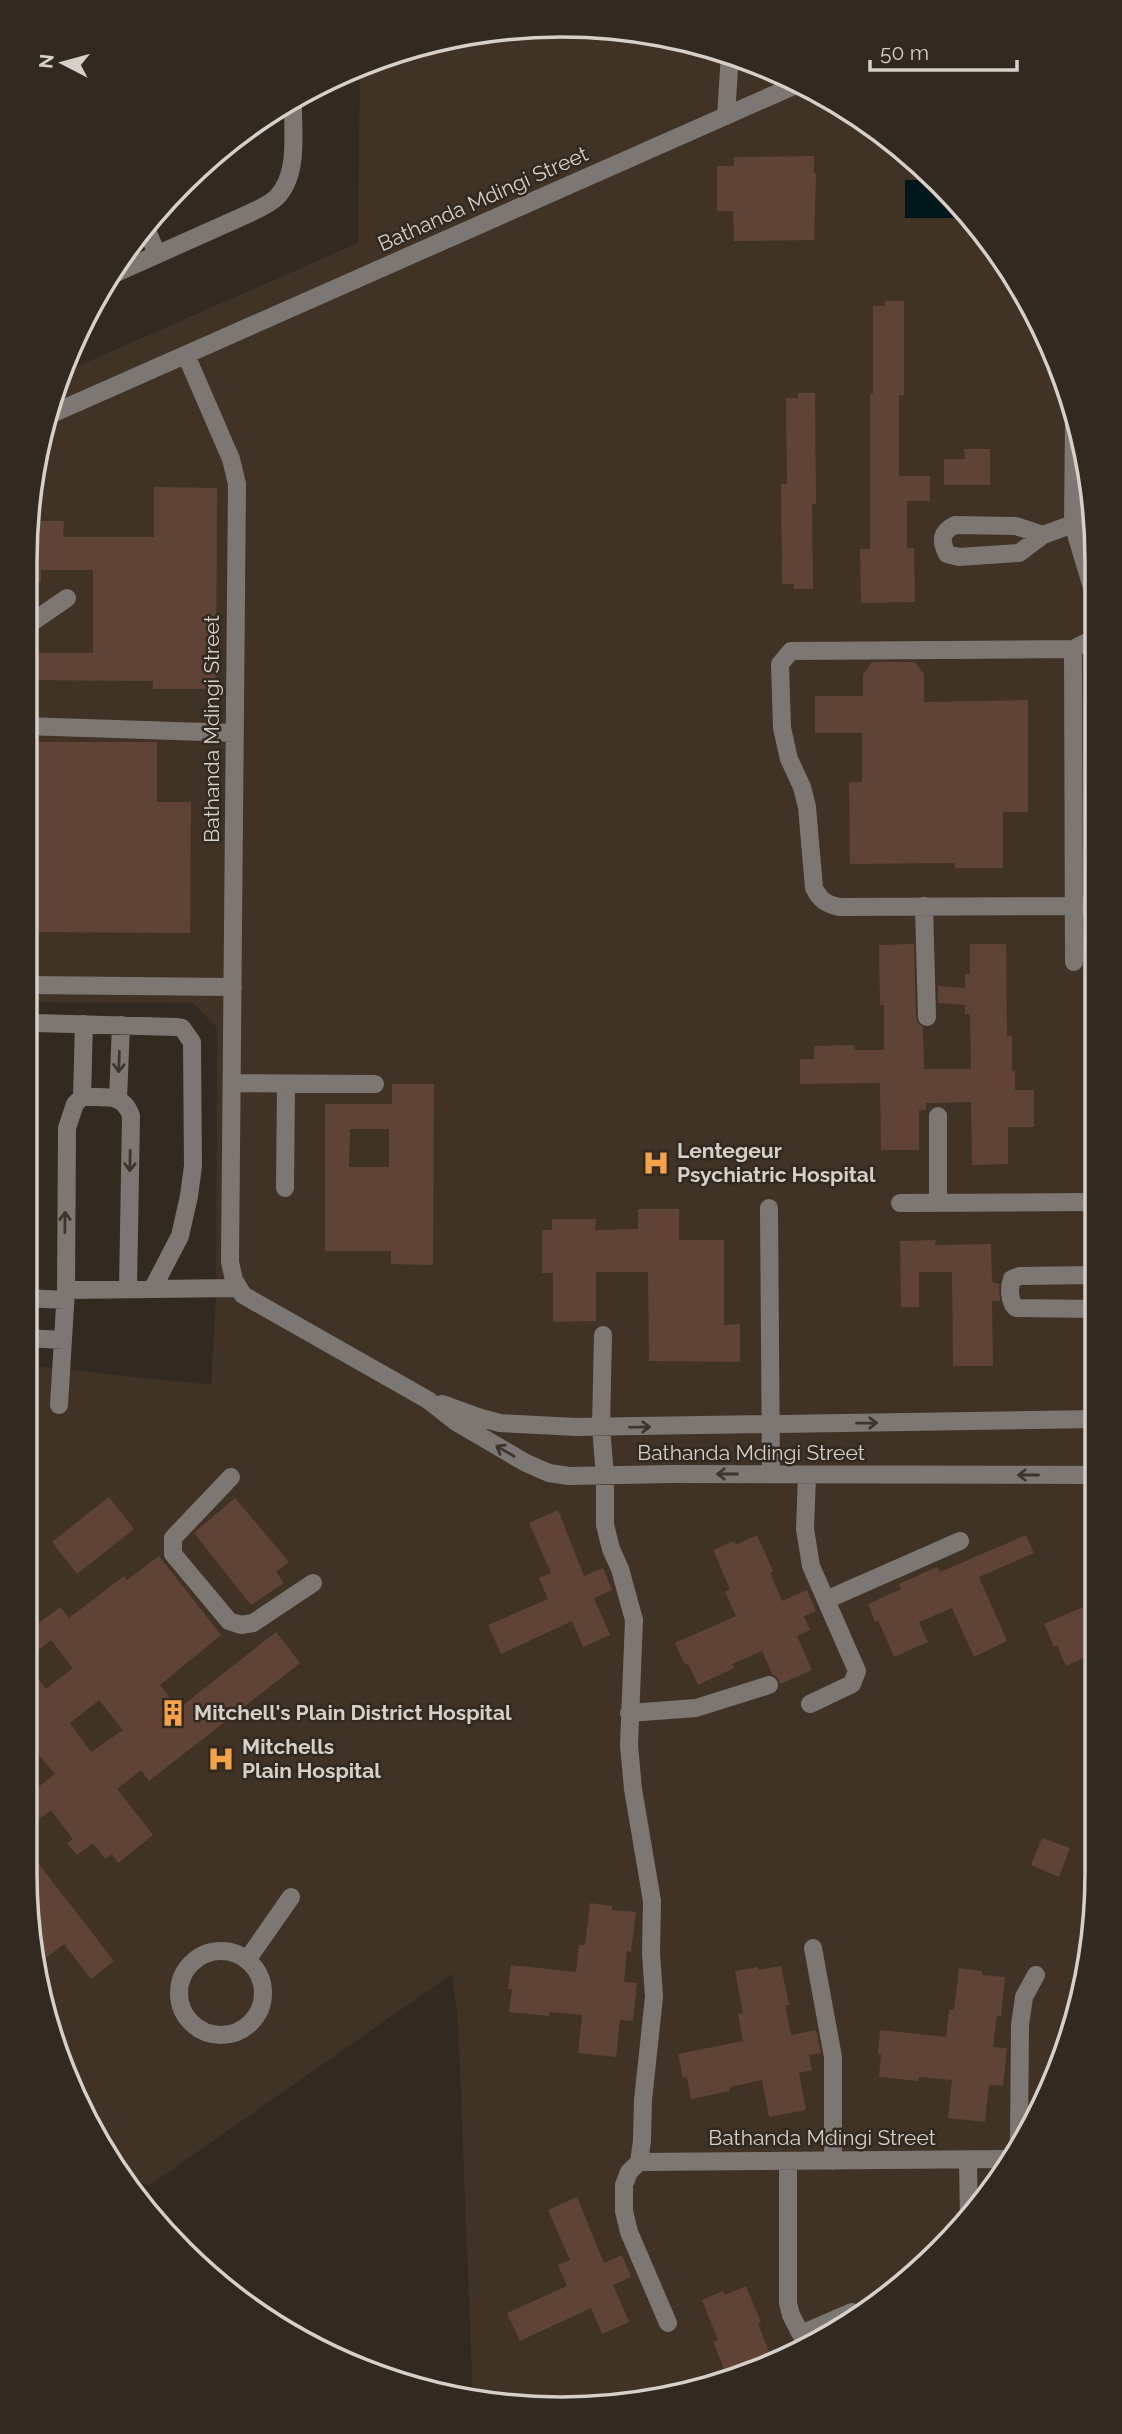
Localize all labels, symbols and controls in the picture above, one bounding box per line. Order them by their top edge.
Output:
north arrow [28,28,98,98]
scale bar [870,28,1017,72]
text: 50 m [880,40,929,65]
text: N [34,53,58,70]
street label: Bathanda Mdingi Street [374,141,592,256]
street label: Bathanda Mdingi Street [199,615,224,843]
one-way arrow [113,1050,126,1073]
place label: Lentegeur Psychiatric Hospital [677,1138,876,1187]
hospital icon: Lentegeur Psychiatric Hospital [641,1148,671,1178]
one-way arrow [123,1150,137,1173]
one-way arrow [59,1210,72,1233]
one-way arrow [855,1416,878,1430]
one-way arrow [628,1420,651,1433]
street label: Bathanda Mdingi Street [637,1440,865,1465]
one-way arrow [496,1444,516,1458]
one-way arrow [716,1467,739,1481]
one-way arrow [1017,1468,1040,1482]
building icon: Mitchell's Plain District Hospital [158,1698,188,1728]
place label: Mitchell's Plain District Hospital [194,1700,512,1725]
place label: Mitchells Plain Hospital [242,1734,381,1783]
hospital icon: Mitchells Plain Hospital [206,1744,236,1774]
street label: Bathanda Mdingi Street [708,2125,936,2150]

